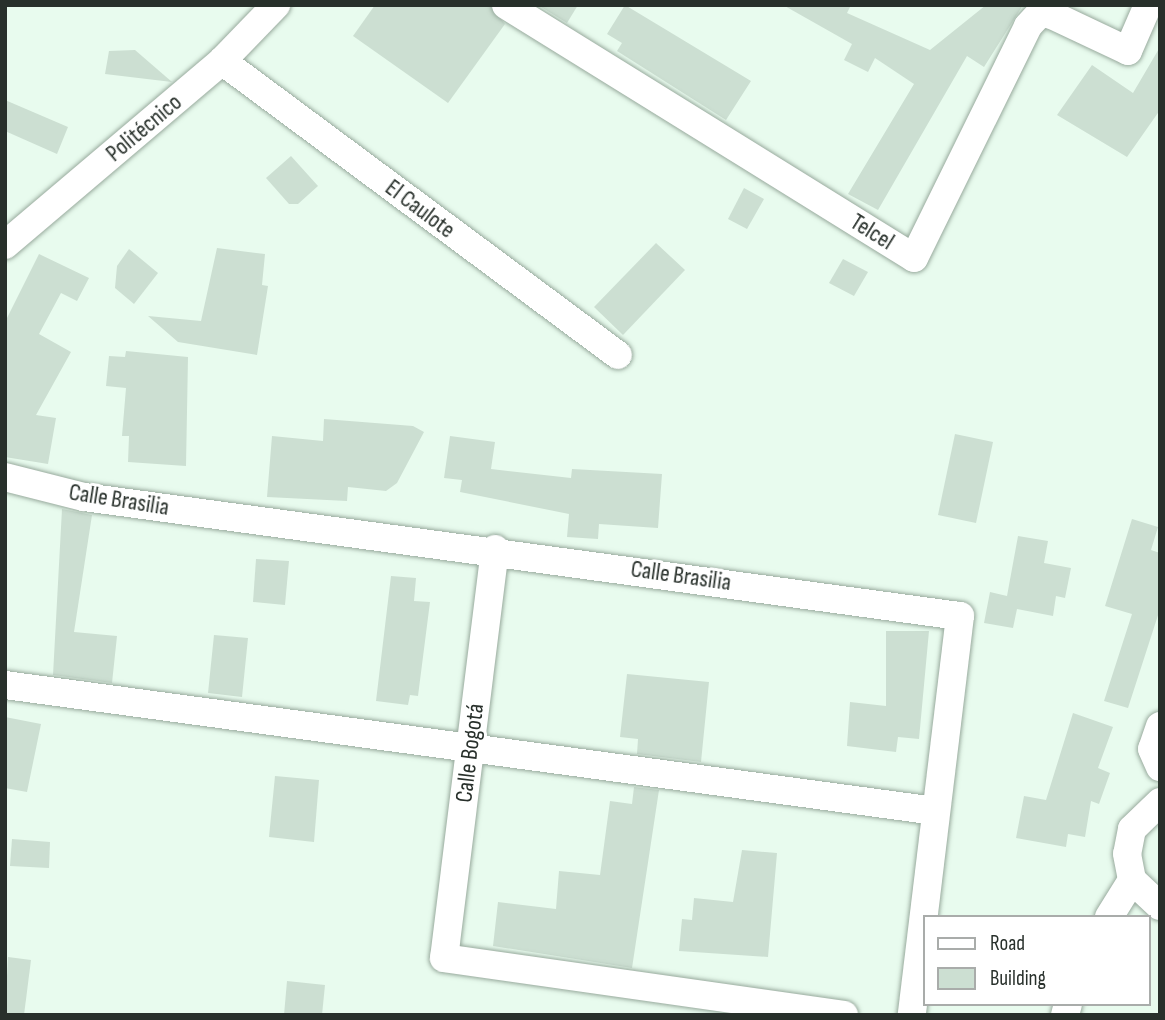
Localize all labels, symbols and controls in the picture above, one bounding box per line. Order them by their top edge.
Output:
street label: Politécnico [100,88,188,168]
street label: El Caulote [379,173,461,245]
street label: Telcel [845,208,899,256]
street label: Calle Brasilia [67,478,171,522]
street label: Calle Brasilia [629,555,733,597]
street label: Calle Bogotá [450,702,490,804]
legend [923,915,1151,1006]
text: Road [990,931,1025,956]
text: Building [990,966,1046,991]

